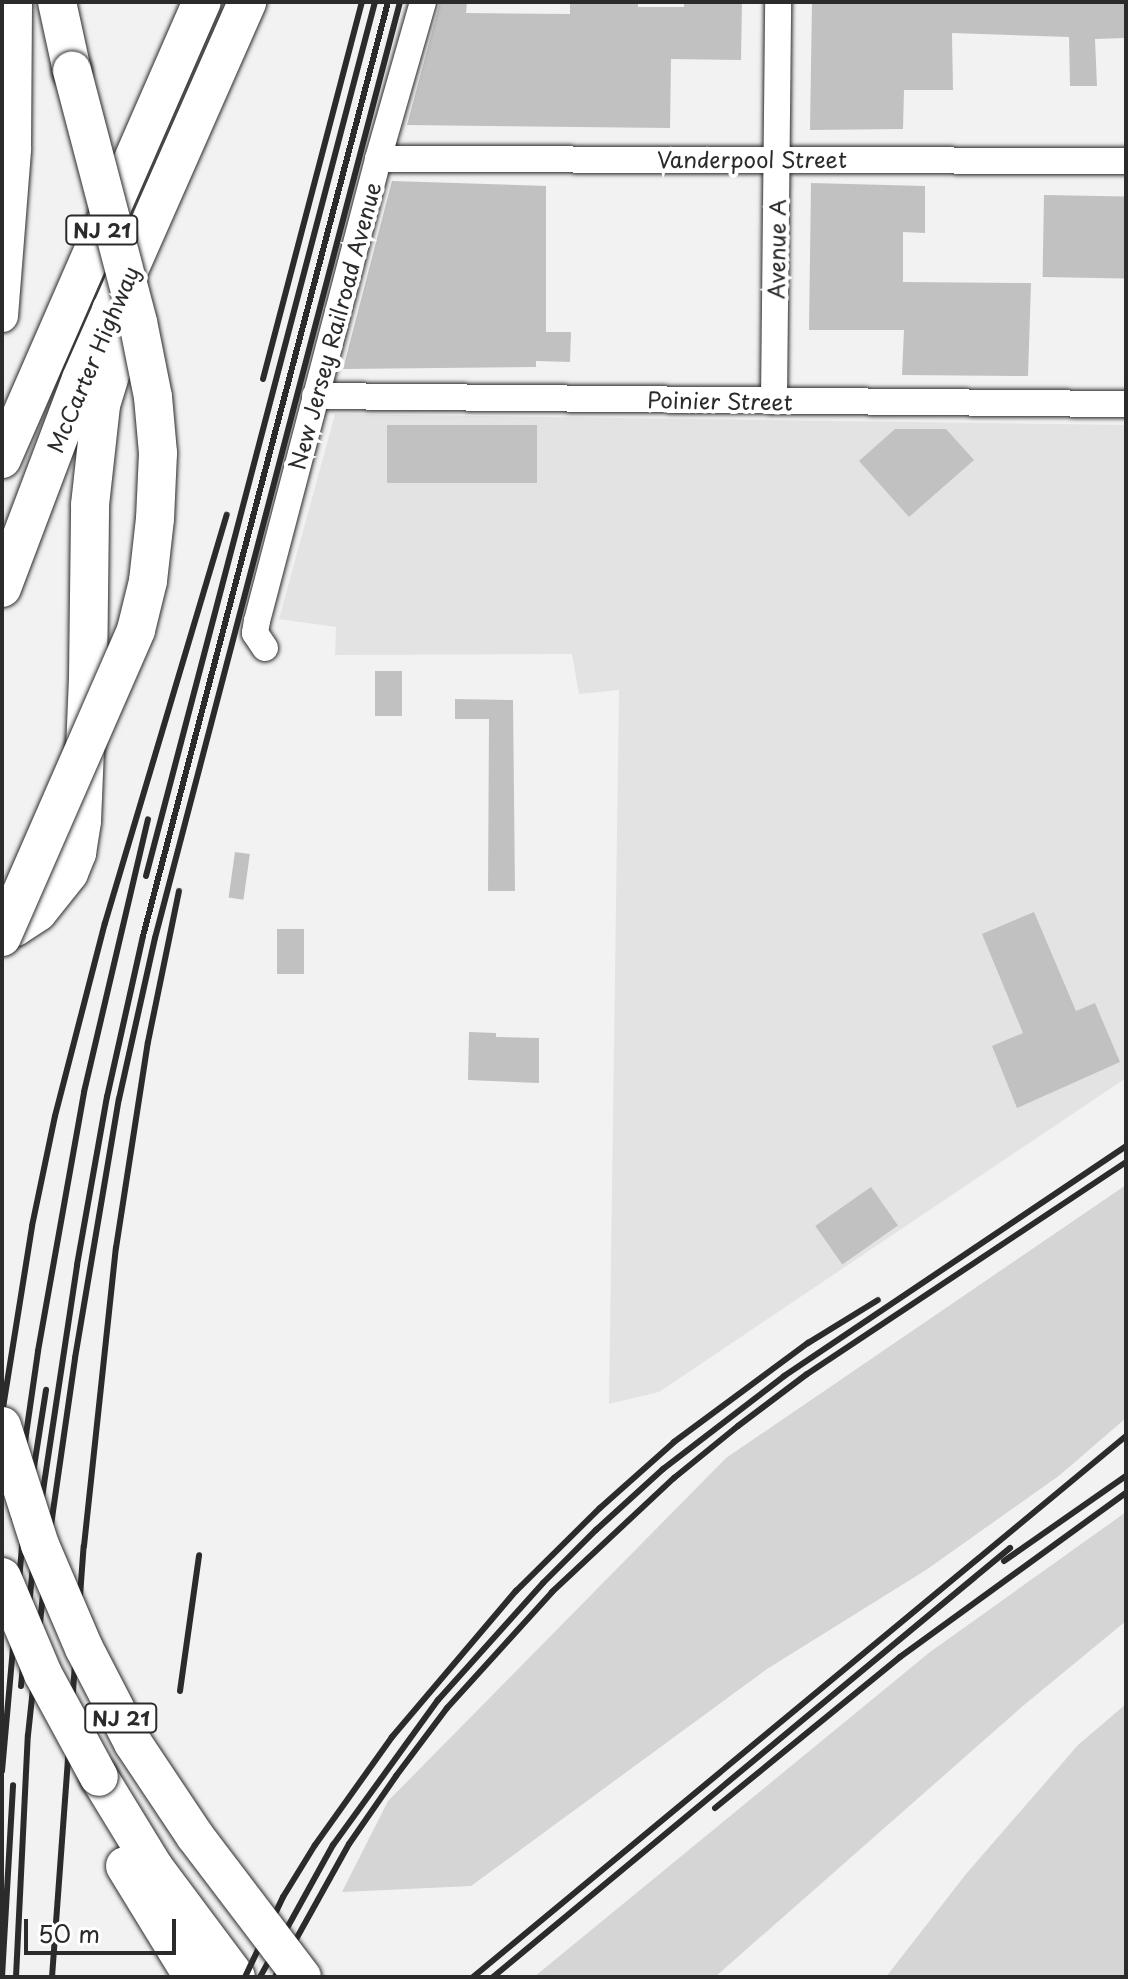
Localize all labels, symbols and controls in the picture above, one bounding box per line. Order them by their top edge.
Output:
street label: Vanderpool Street [657,146,847,172]
street label: New Jersey Railroad Avenue [282,178,386,474]
street label: Avenue A [762,199,790,299]
road number: NJ 21 [64,214,140,246]
street label: McCarter Highway [40,261,144,457]
street label: Poinier Street [647,386,793,414]
road number: NJ 21 [83,1702,159,1734]
scale bar [28,1903,180,1953]
text: 50 m [38,1915,100,1951]

